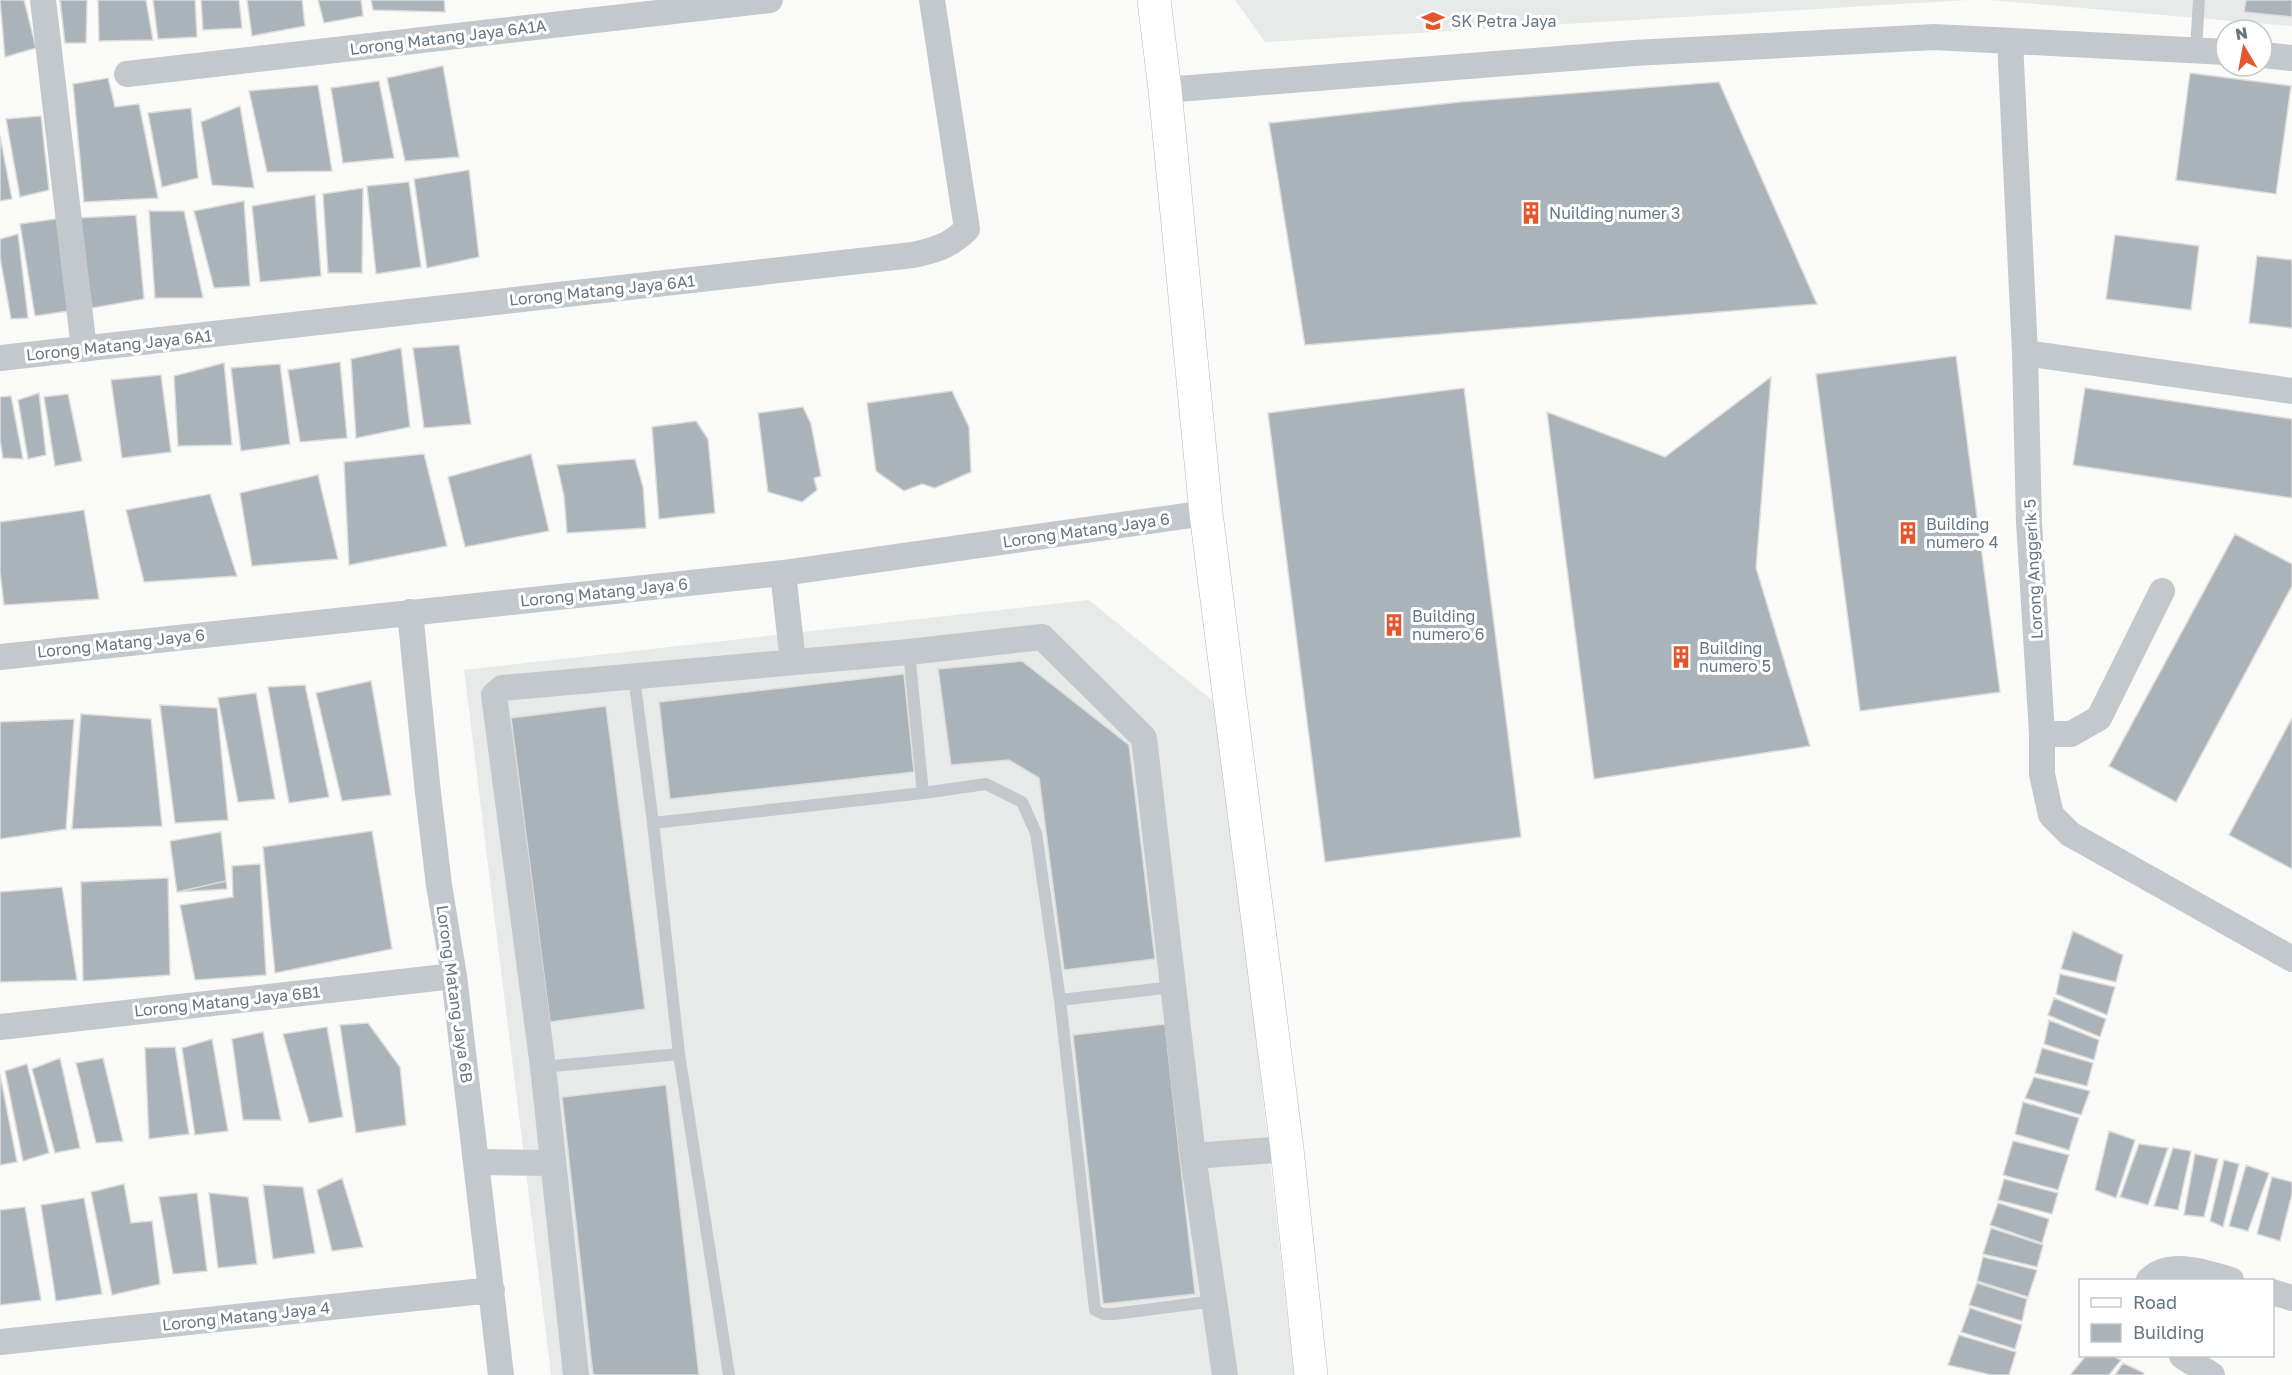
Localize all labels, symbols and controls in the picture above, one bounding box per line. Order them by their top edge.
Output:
school or university icon: SK Petra Jaya [1420,8,1446,34]
place label: SK Petra Jaya [1451,11,1557,31]
street label: Lorong Matang Jaya 6A1A [349,15,548,59]
north arrow [2214,18,2274,78]
text: N [2234,22,2249,44]
building icon: Nuilding numer 3 [1518,200,1544,226]
place label: Nuilding numer 3 [1549,203,1680,223]
street label: Lorong Matang Jaya 6A1 [508,270,696,310]
street label: Lorong Matang Jaya 6A1 [25,325,213,365]
street label: Lorong Anggerik 5 [2019,498,2047,640]
street label: Lorong Matang Jaya 6 [1001,508,1171,552]
place label: Building numero 4 [1926,514,1998,552]
building icon: Building numero 4 [1895,520,1921,546]
street label: Lorong Matang Jaya 6 [519,573,689,611]
place label: Building numero 6 [1412,606,1484,644]
building icon: Building numero 6 [1381,612,1407,638]
street label: Lorong Matang Jaya 6 [36,624,206,662]
place label: Building numero 5 [1699,638,1771,676]
building icon: Building numero 5 [1668,644,1694,670]
street label: Lorong Matang Jaya 6B [433,904,477,1084]
street label: Lorong Matang Jaya 6B1 [133,981,321,1021]
legend [2079,1279,2274,1357]
text: Road [2133,1291,2177,1313]
street label: Lorong Matang Jaya 4 [161,1297,331,1335]
text: Building [2133,1321,2204,1343]

